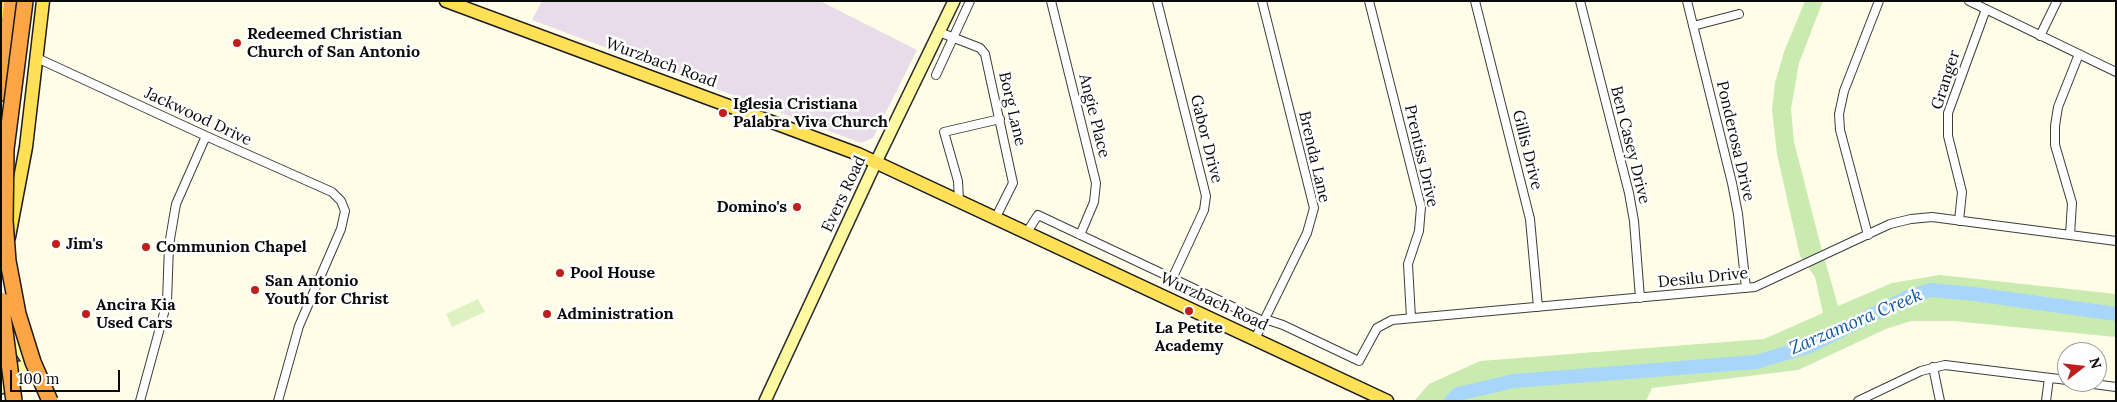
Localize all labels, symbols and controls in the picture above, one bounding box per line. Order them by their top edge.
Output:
place label: Redeemed Christian Church of San Antonio [247,24,420,62]
street label: Wurzbach Road [603,34,719,92]
marker: Redeemed Christian Church of San Antonio [231,37,243,49]
street label: Granger [1927,48,1965,112]
street label: Borg Lane [994,70,1030,148]
street label: Angie Place [1074,72,1114,160]
street label: Ponderosa Drive [1712,79,1758,203]
street label: Jackwood Drive [141,84,255,150]
street label: Ben Casey Drive [1606,84,1654,206]
street label: Gabor Drive [1186,93,1226,185]
place label: Iglesia Cristiana Palabra Viva Church [733,94,888,132]
street label: Prentiss Drive [1400,103,1442,209]
marker: Iglesia Cristiana Palabra Viva Church [717,107,729,119]
street label: Gillis Drive [1508,108,1546,192]
street label: Brenda Lane [1294,109,1334,205]
street label: Evers Road [818,153,870,235]
place label: Domino's [716,197,787,217]
marker: Domino's [791,201,803,213]
place label: Jim's [66,234,103,254]
place label: Communion Chapel [156,237,307,257]
marker: Jim's [50,238,62,250]
marker: Communion Chapel [140,241,152,253]
place label: Pool House [570,263,655,283]
street label: Desilu Drive [1657,264,1749,292]
marker: Pool House [554,267,566,279]
street label: Wurzbach Road [1157,269,1271,335]
place label: San Antonio Youth for Christ [265,271,389,309]
marker: San Antonio Youth for Christ [249,284,261,296]
water label: Zarzamora Creek [1786,284,1926,360]
place label: Ancira Kia Used Cars [96,295,176,333]
place label: Administration [557,304,674,324]
marker: La Petite Academy [1183,305,1195,317]
marker: Ancira Kia Used Cars [80,308,92,320]
marker: Administration [541,308,553,320]
place label: La Petite Academy [1155,318,1223,356]
north arrow [2057,342,2107,392]
text: N [2085,355,2106,371]
scale bar [12,360,122,392]
text: 100 m [18,369,59,388]

